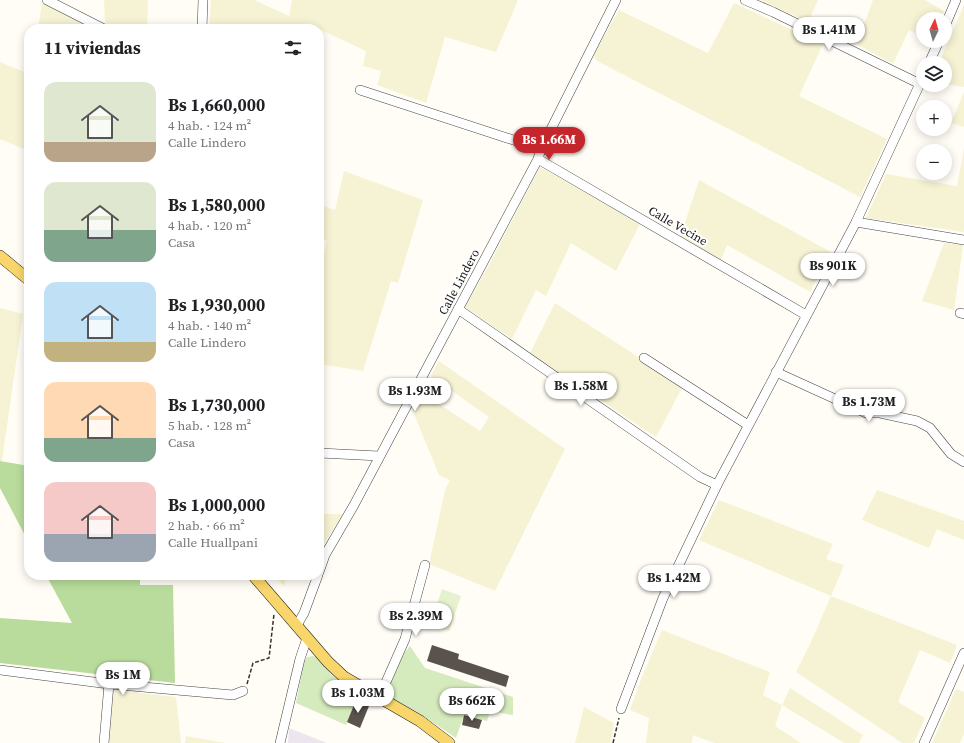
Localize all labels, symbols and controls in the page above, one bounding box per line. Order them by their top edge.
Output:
north arrow [916,12,952,48]
map controls [916,12,952,180]
pin: Bs 1.41M [788,17,870,51]
text: Bs 1.41M [802,21,856,38]
text: 11 viviendas [44,36,141,60]
icon: filters [282,37,304,59]
button: layers [916,56,952,92]
text: Bs 1,660,000 [168,93,265,117]
icon: home [76,98,124,146]
button: + [916,100,952,136]
text: 4 hab. · 124 m² [168,117,251,134]
pin: Bs 1.66M [508,127,590,161]
text: Bs 1.66M [522,131,576,148]
text: Calle Lindero [168,134,246,151]
button: − [916,144,952,180]
text: Bs 1,580,000 [168,193,265,217]
icon: home [76,198,124,246]
street label: Calle Vecine [646,203,710,249]
text: 4 hab. · 120 m² [168,217,251,234]
text: Casa [168,234,195,251]
street label: Calle Lindero [435,246,483,318]
pin: Bs 901K [796,253,870,287]
text: Bs 901K [809,257,857,274]
text: Bs 1,930,000 [168,293,265,317]
icon: home [76,298,124,346]
text: 4 hab. · 140 m² [168,317,251,334]
text: Calle Lindero [168,334,246,351]
pin: Bs 1.58M [540,373,622,407]
text: Bs 1.58M [554,377,608,394]
pin: Bs 1.93M [374,378,456,412]
text: Bs 1.93M [388,382,442,399]
pin: Bs 1.73M [828,389,910,423]
text: Bs 1,730,000 [168,393,265,417]
text: Bs 1.73M [842,393,896,410]
icon: home [76,398,124,446]
text: 5 hab. · 128 m² [168,417,251,434]
text: Casa [168,434,195,451]
text: Bs 1,000,000 [168,493,265,517]
icon: home [76,498,124,546]
text: 2 hab. · 66 m² [168,517,245,534]
text: Calle Huallpani [168,534,258,551]
pin: Bs 1.42M [633,565,715,599]
text: Bs 1.42M [647,569,701,586]
pin: Bs 2.39M [375,603,457,637]
text: Bs 2.39M [389,607,443,624]
pin: Bs 1M [95,662,151,696]
text: Bs 1M [105,666,141,683]
pin: Bs 1.03M [317,680,399,714]
text: Bs 1.03M [331,684,385,701]
pin: Bs 662K [435,688,509,722]
text: Bs 662K [448,692,496,709]

